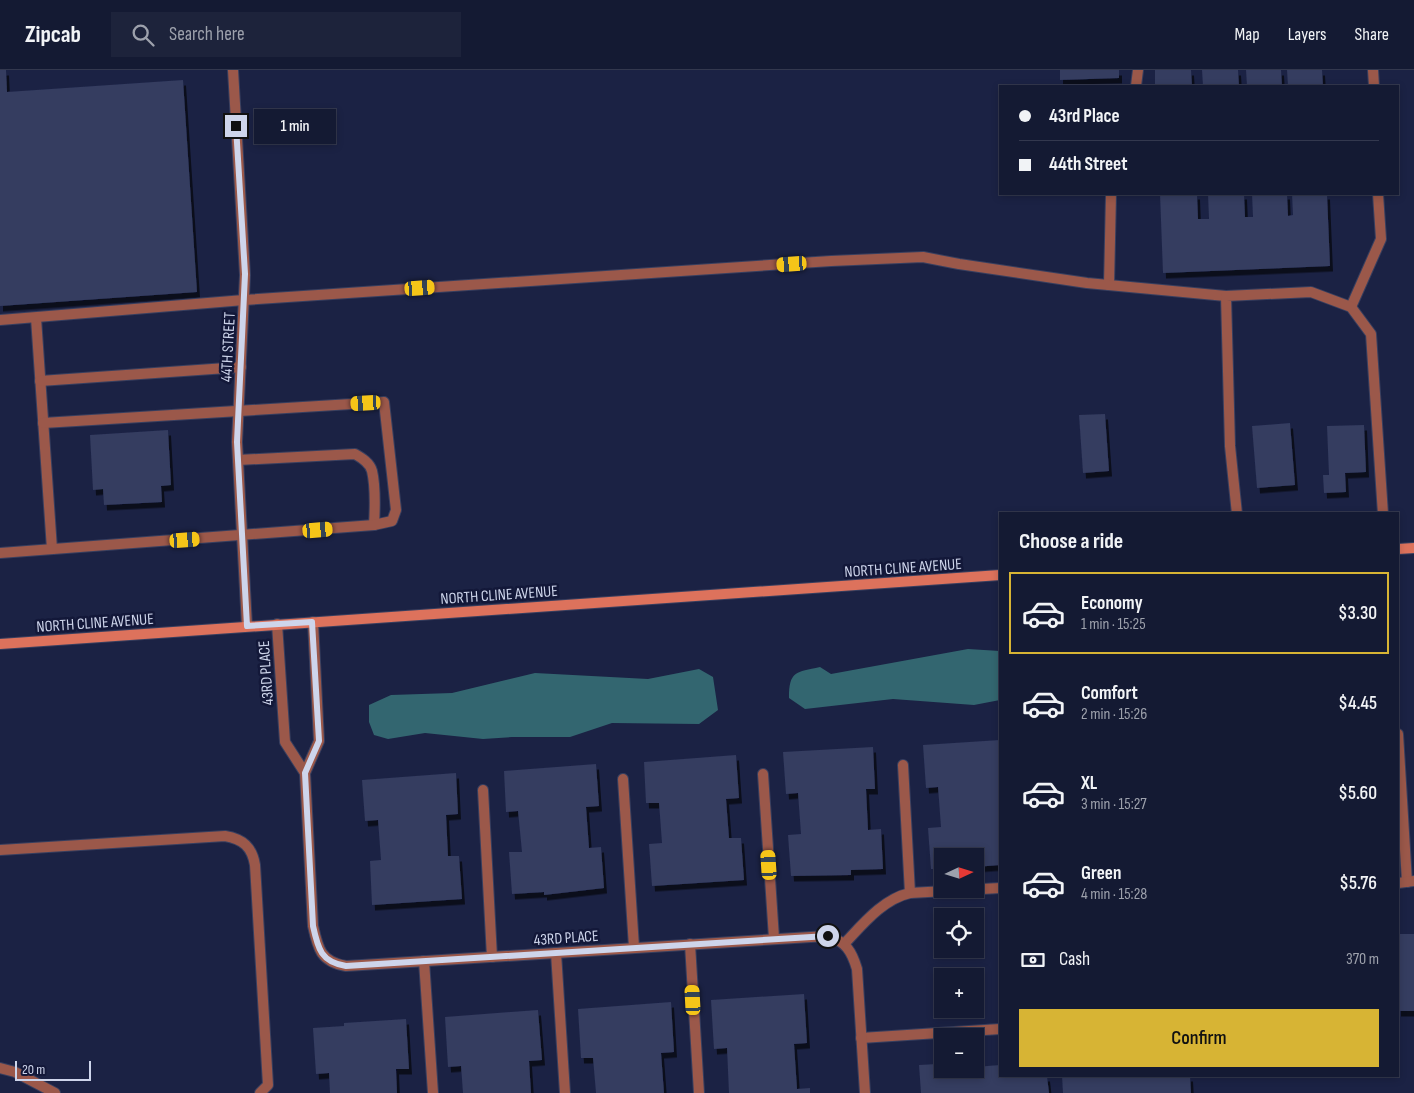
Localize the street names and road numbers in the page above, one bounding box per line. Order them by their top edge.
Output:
street label: 44TH STREET [217,311,240,383]
street label: NORTH CLINE AVENUE [844,555,962,582]
street label: NORTH CLINE AVENUE [440,582,558,609]
street label: NORTH CLINE AVENUE [36,610,154,637]
street label: 43RD PLACE [255,640,278,706]
street label: 43RD PLACE [533,927,599,950]

